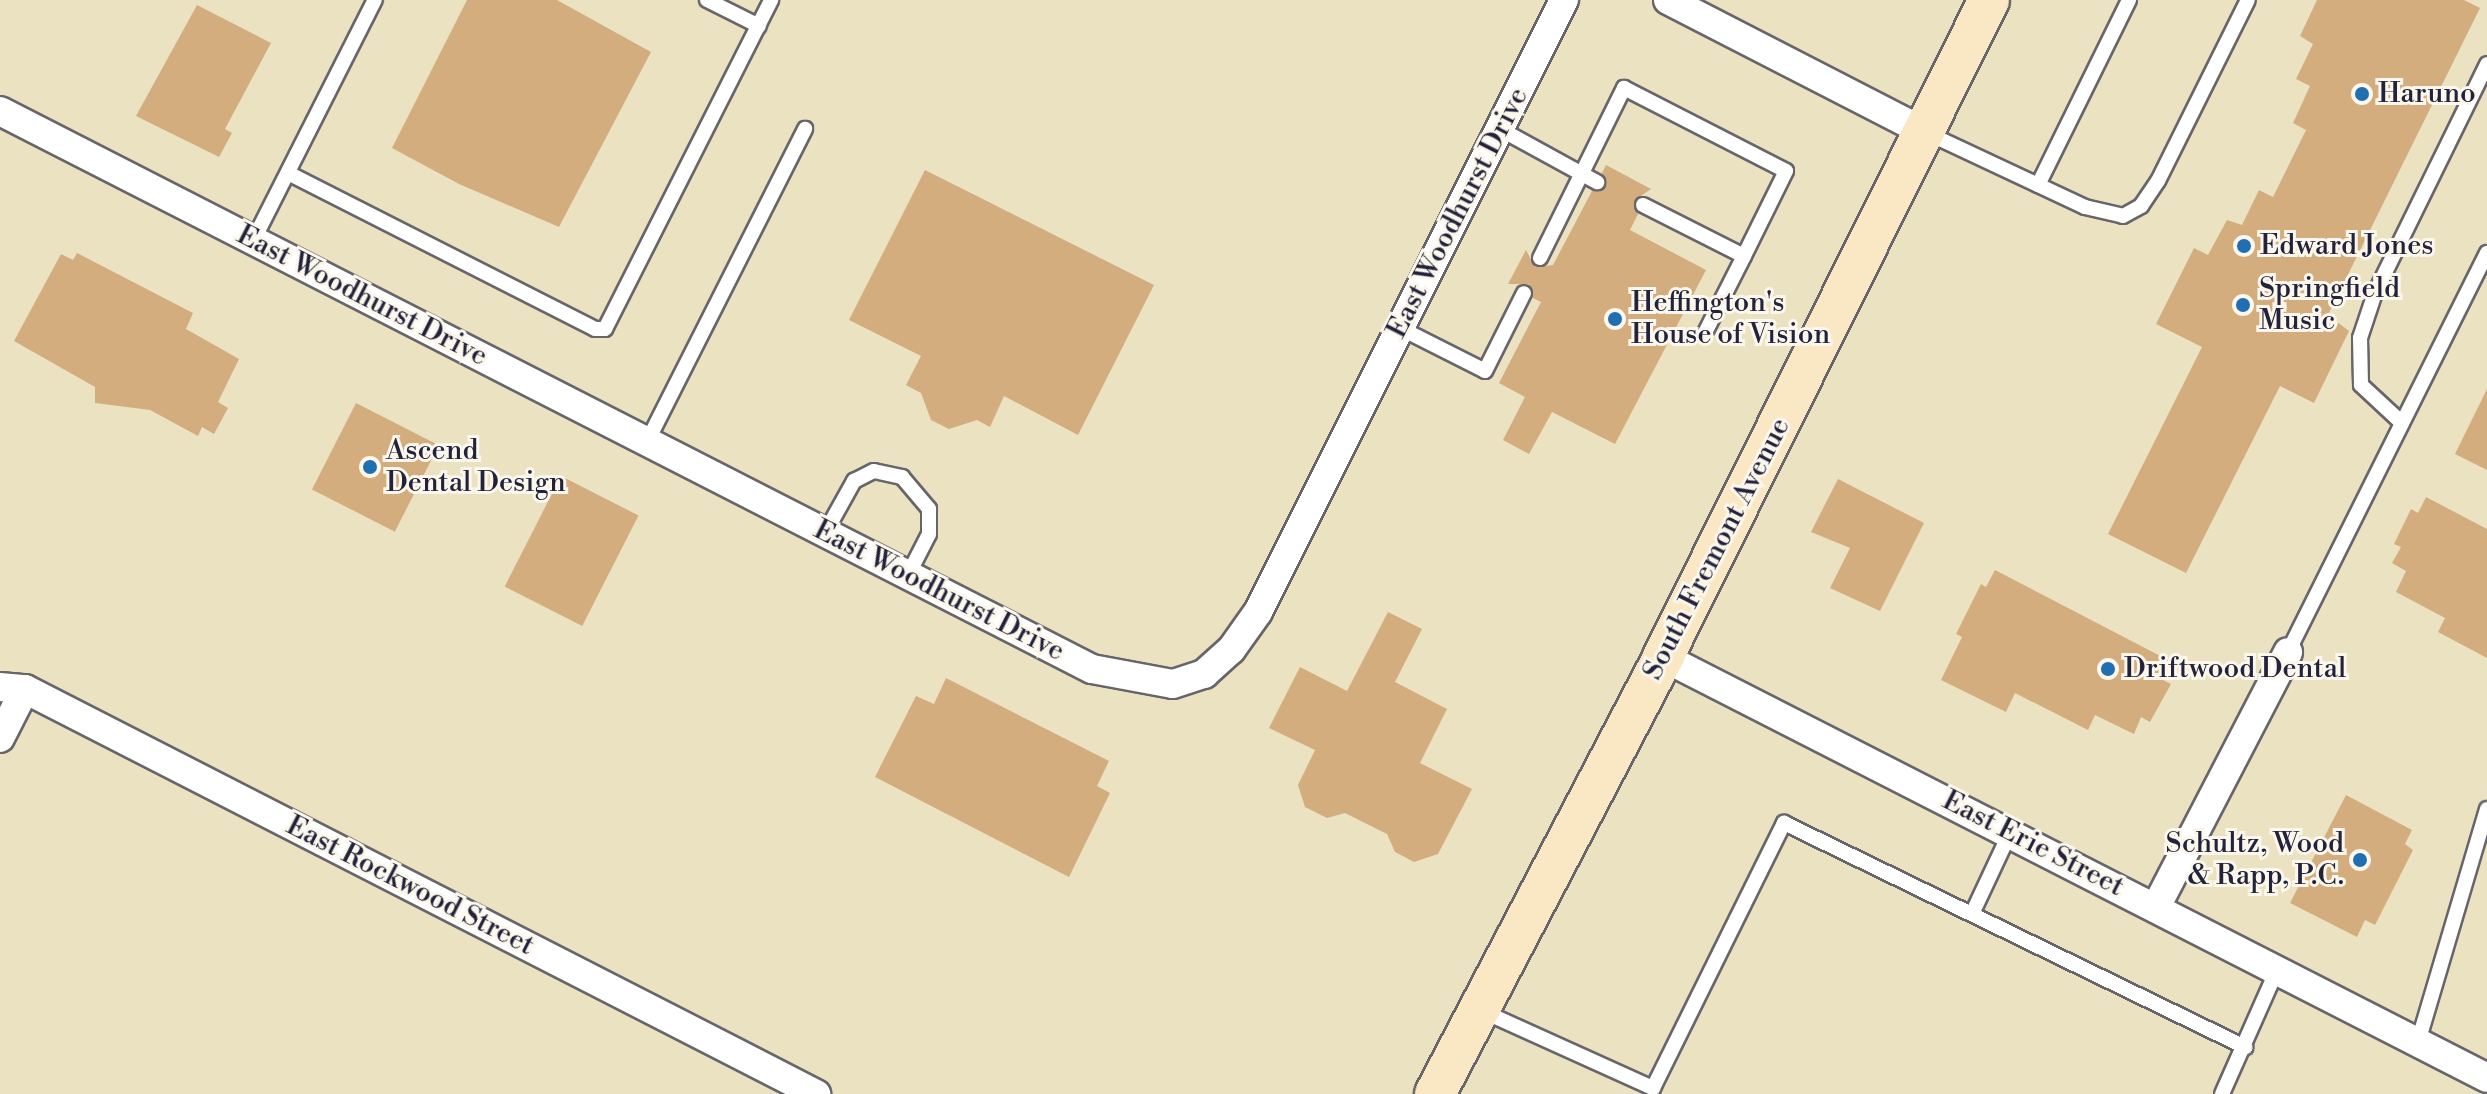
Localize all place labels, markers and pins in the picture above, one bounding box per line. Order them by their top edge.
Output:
place label: Haruno [2378,77,2476,111]
marker: Haruno [2353,85,2371,103]
place label: Edward Jones [2260,229,2434,263]
marker: Edward Jones [2235,237,2253,255]
place label: Springfield Music [2259,272,2400,338]
place label: Heffington's House of Vision [1631,286,1830,352]
marker: Springfield Music [2234,296,2252,314]
marker: Heffington's House of Vision [1606,310,1624,328]
place label: Ascend Dental Design [386,434,566,500]
marker: Ascend Dental Design [361,458,379,476]
place label: Driftwood Dental [2124,652,2346,686]
marker: Driftwood Dental [2099,660,2117,678]
place label: Schultz, Wood & Rapp, P.C. [2166,827,2344,893]
marker: Schultz, Wood & Rapp, P.C. [2351,851,2369,869]

